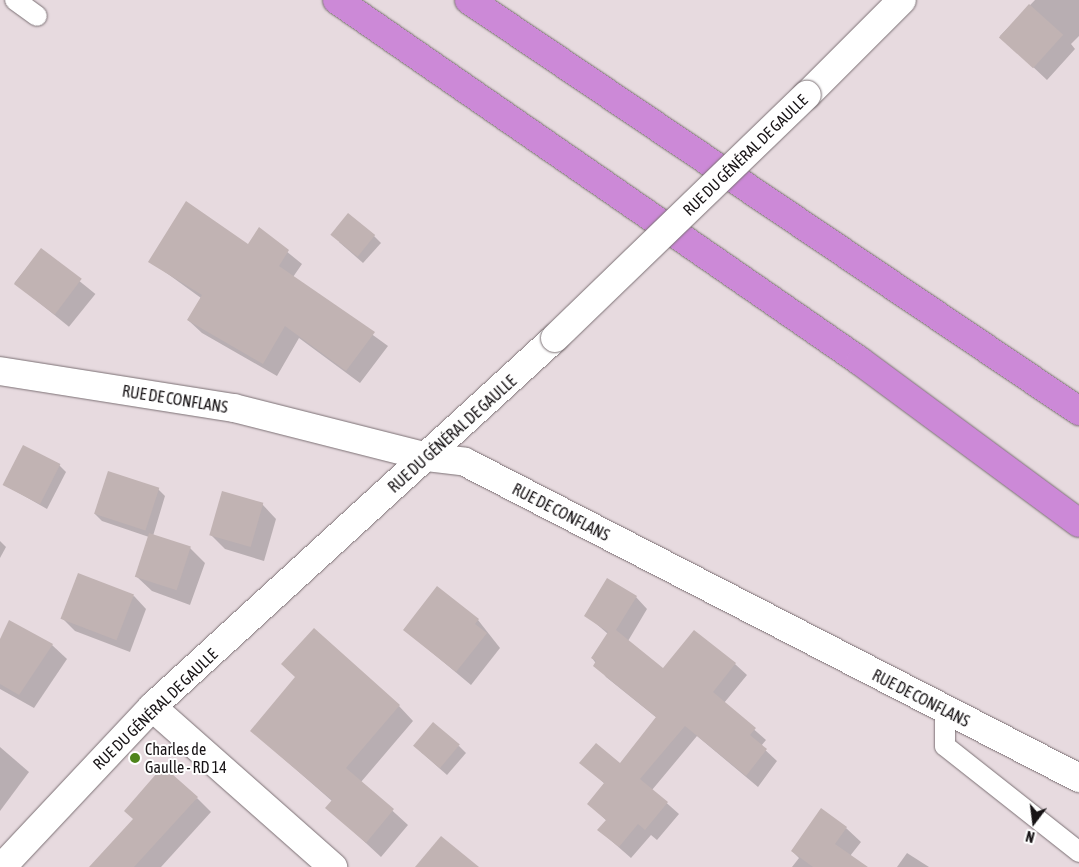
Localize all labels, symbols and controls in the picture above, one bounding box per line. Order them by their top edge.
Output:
street label: RUE DU GÉNÉRAL DE GAULLE [679,91,811,219]
street label: RUE DU GÉNÉRAL DE GAULLE [384,371,520,497]
street label: RUE DE CONFLANS [121,381,229,417]
street label: RUE DE CONFLANS [509,479,613,545]
street label: RUE DU GÉNÉRAL DE GAULLE [89,645,221,773]
street label: RUE DE CONFLANS [869,665,973,731]
place label: Charles de Gaulle - RD 14 [145,739,227,777]
marker: Charles de Gaulle - RD 14 [129,752,141,764]
north arrow [1009,797,1059,847]
text: N [1024,828,1036,845]

